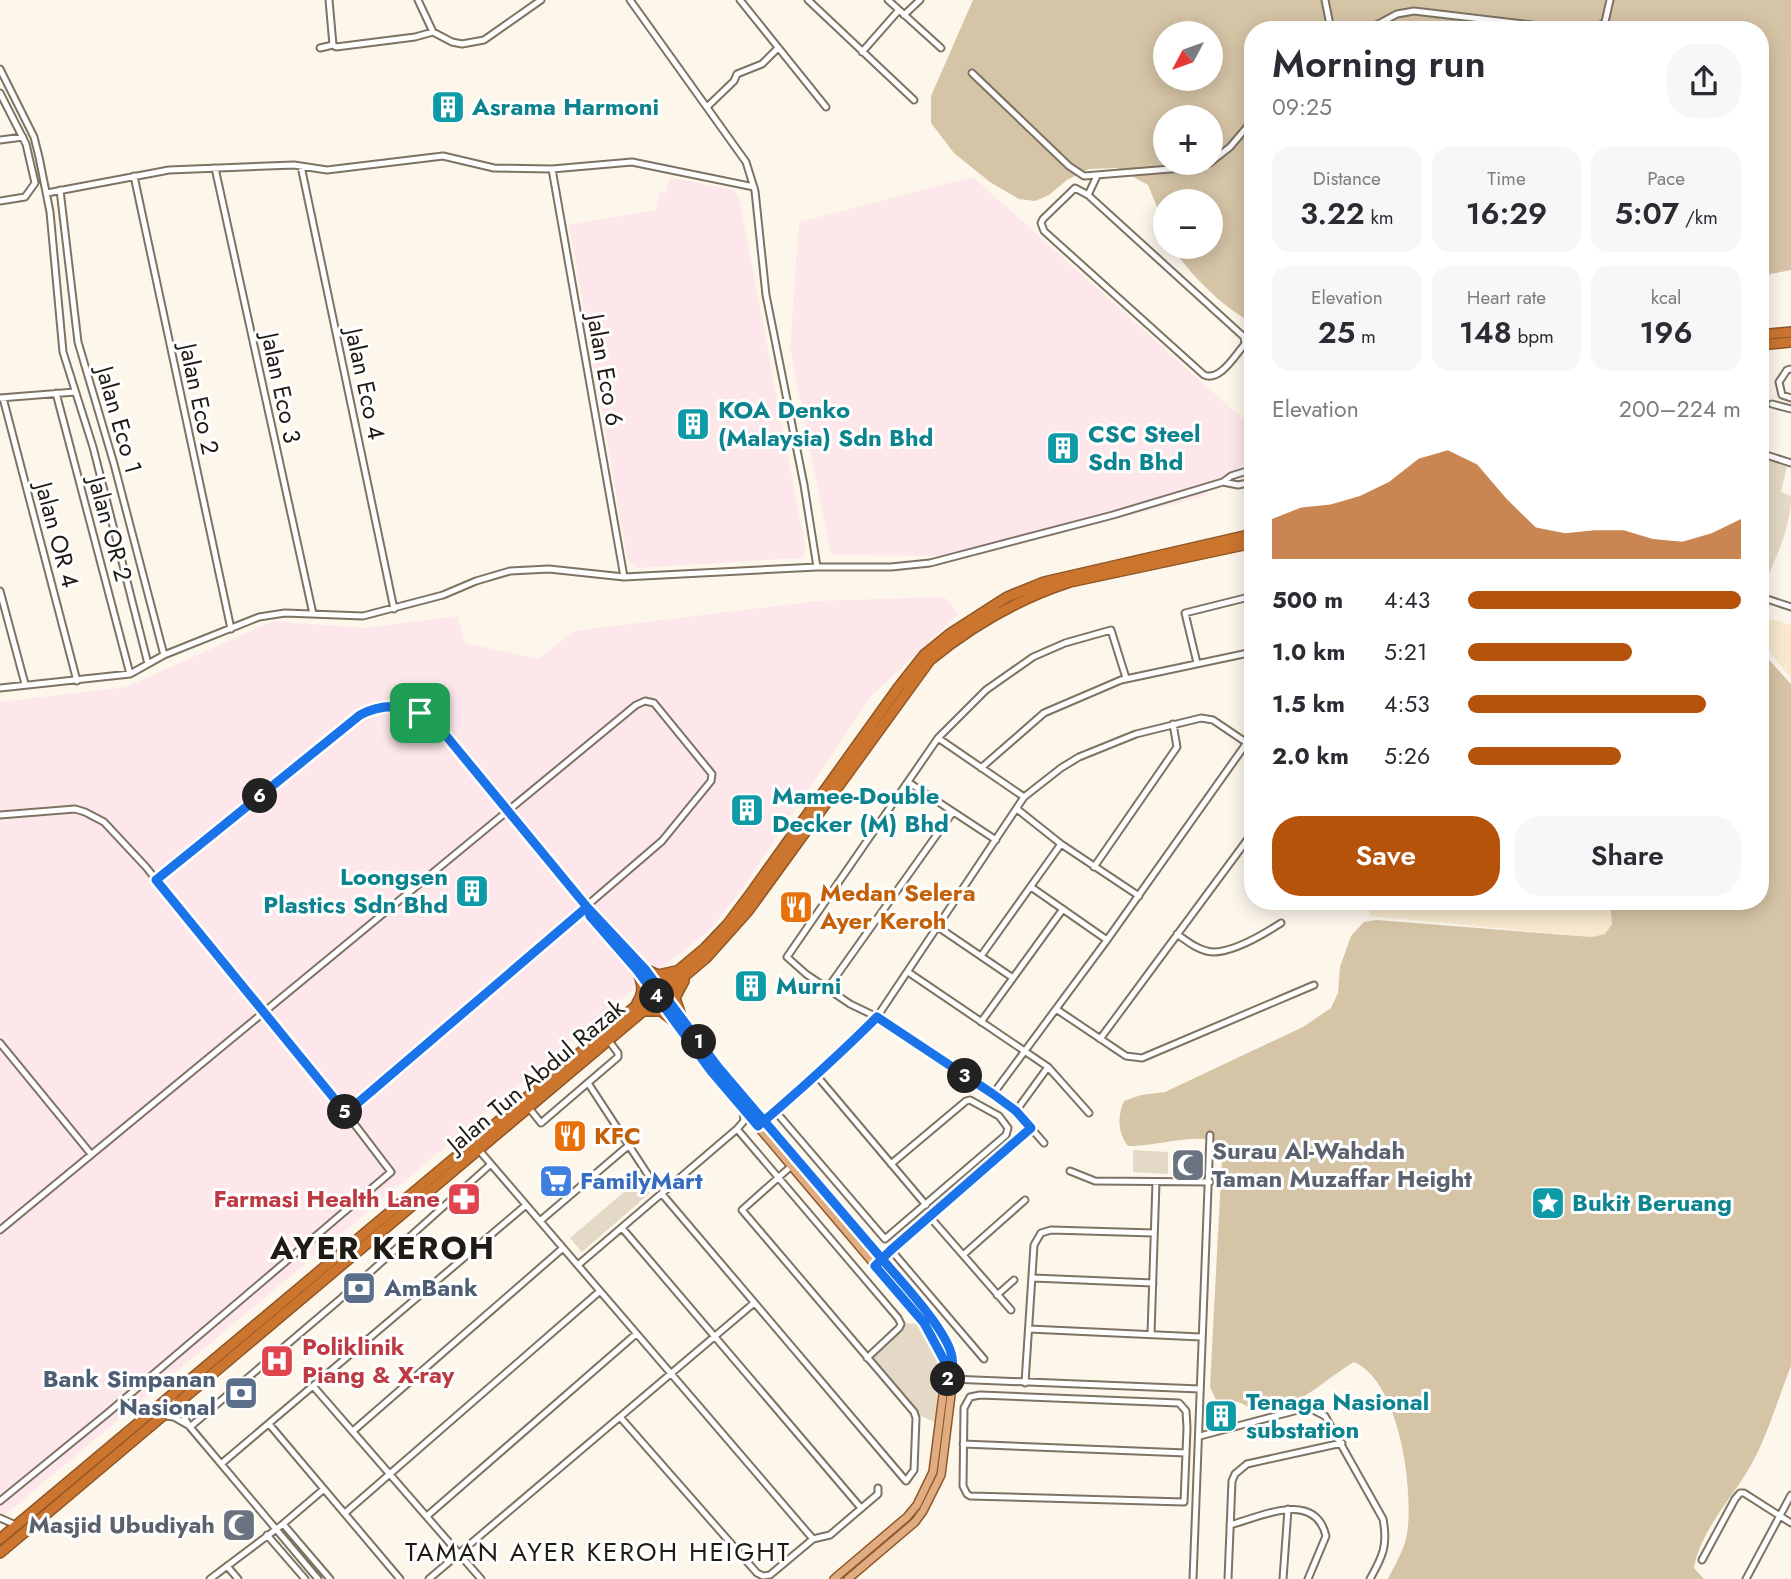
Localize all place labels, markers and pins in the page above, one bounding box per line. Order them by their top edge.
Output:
building icon: Asrama Harmoni [429,88,467,126]
place label: Asrama Harmoni [471,89,659,124]
place label: KOA Denko (Malaysia) Sdn Bhd [718,392,933,455]
building icon: KOA Denko (Malaysia) Sdn Bhd [674,405,712,443]
place label: CSC Steel Sdn Bhd [1088,416,1200,479]
building icon: CSC Steel Sdn Bhd [1044,429,1082,467]
pin [390,683,450,743]
pin: 6 [243,778,278,814]
place label: Mamee-Double Decker (M) Bhd [772,778,949,841]
building icon: Mamee-Double Decker (M) Bhd [728,791,766,829]
place label: Loongsen Plastics Sdn Bhd [263,859,448,922]
building icon: Loongsen Plastics Sdn Bhd [453,872,491,910]
place label: Medan Selera Ayer Keroh [819,875,976,938]
restaurant icon: Medan Selera Ayer Keroh [777,888,815,926]
building icon: Murni [732,967,770,1005]
place label: Murni [776,968,841,1003]
pin: 4 [640,978,674,1014]
pin: 1 [682,1024,716,1060]
pin: 3 [948,1058,982,1094]
pin: 5 [328,1094,362,1130]
restaurant icon: KFC [551,1117,589,1155]
place label: KFC [594,1118,641,1153]
place label: Surau Al-Wahdah Taman Muzaffar Height [1212,1133,1472,1196]
mosque icon: Surau Al-Wahdah Taman Muzaffar Height [1169,1146,1207,1184]
supermarket icon: FamilyMart [537,1162,575,1200]
place label: FamilyMart [580,1163,703,1198]
pharmacy icon: Farmasi Health Lane [445,1180,483,1218]
place label: Farmasi Health Lane [214,1181,440,1216]
place icon: Bukit Beruang [1529,1184,1567,1222]
place label: Bukit Beruang [1572,1185,1732,1220]
bank icon: AmBank [340,1269,378,1307]
place label: AmBank [383,1270,478,1305]
place label: Poliklinik Piang & X-ray [302,1329,455,1392]
hospital icon: Poliklinik Piang & X-ray [258,1342,296,1380]
place label: Bank Simpanan Nasional [43,1361,216,1424]
pin: 2 [930,1362,965,1396]
bank icon: Bank Simpanan Nasional [222,1374,260,1412]
place label: Tenaga Nasional substation [1246,1384,1429,1447]
building icon: Tenaga Nasional substation [1202,1397,1240,1435]
mosque icon: Masjid Ubudiyah [220,1506,258,1544]
place label: Masjid Ubudiyah [29,1507,215,1542]

